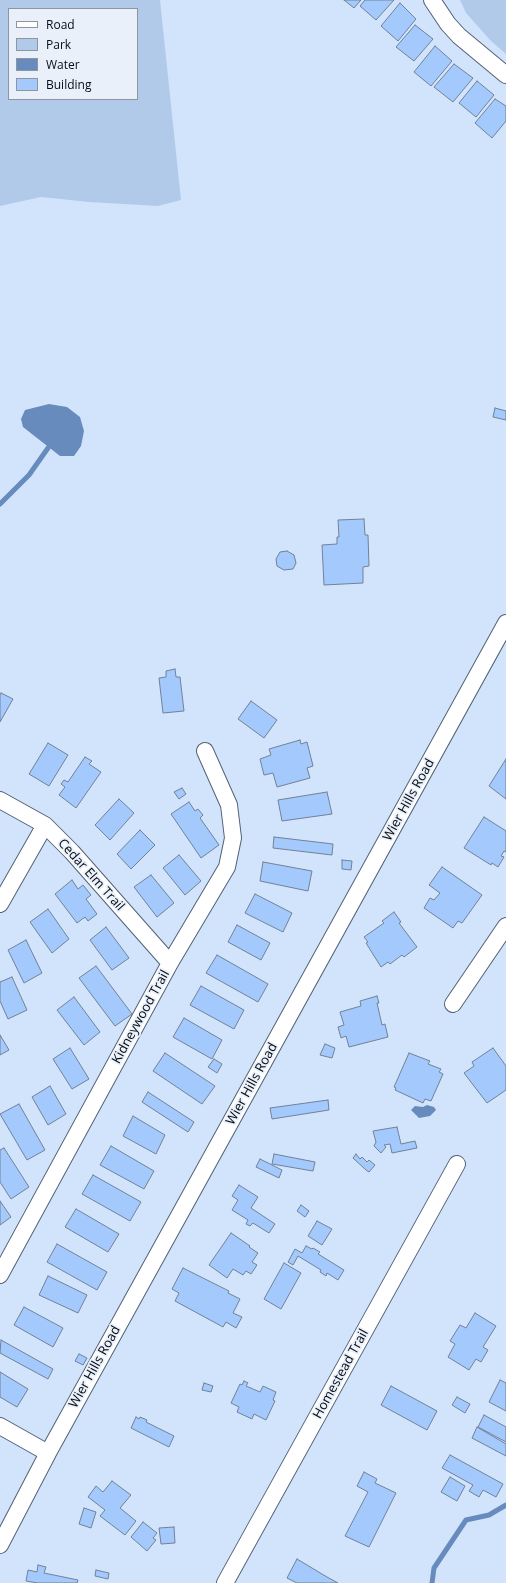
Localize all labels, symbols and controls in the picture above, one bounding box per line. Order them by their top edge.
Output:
legend [8,8,138,100]
text: Road [46,16,75,33]
text: Park [46,36,71,53]
text: Water [46,56,80,73]
text: Building [46,76,91,93]
street label: Wier Hills Road [380,756,438,844]
street label: Cedar Elm Trail [55,836,127,914]
street label: Kidneywood Trail [109,968,173,1066]
street label: Wier Hills Road [223,1040,281,1128]
street label: Wier Hills Road [66,1323,124,1411]
street label: Homestead Trail [310,1327,372,1421]

